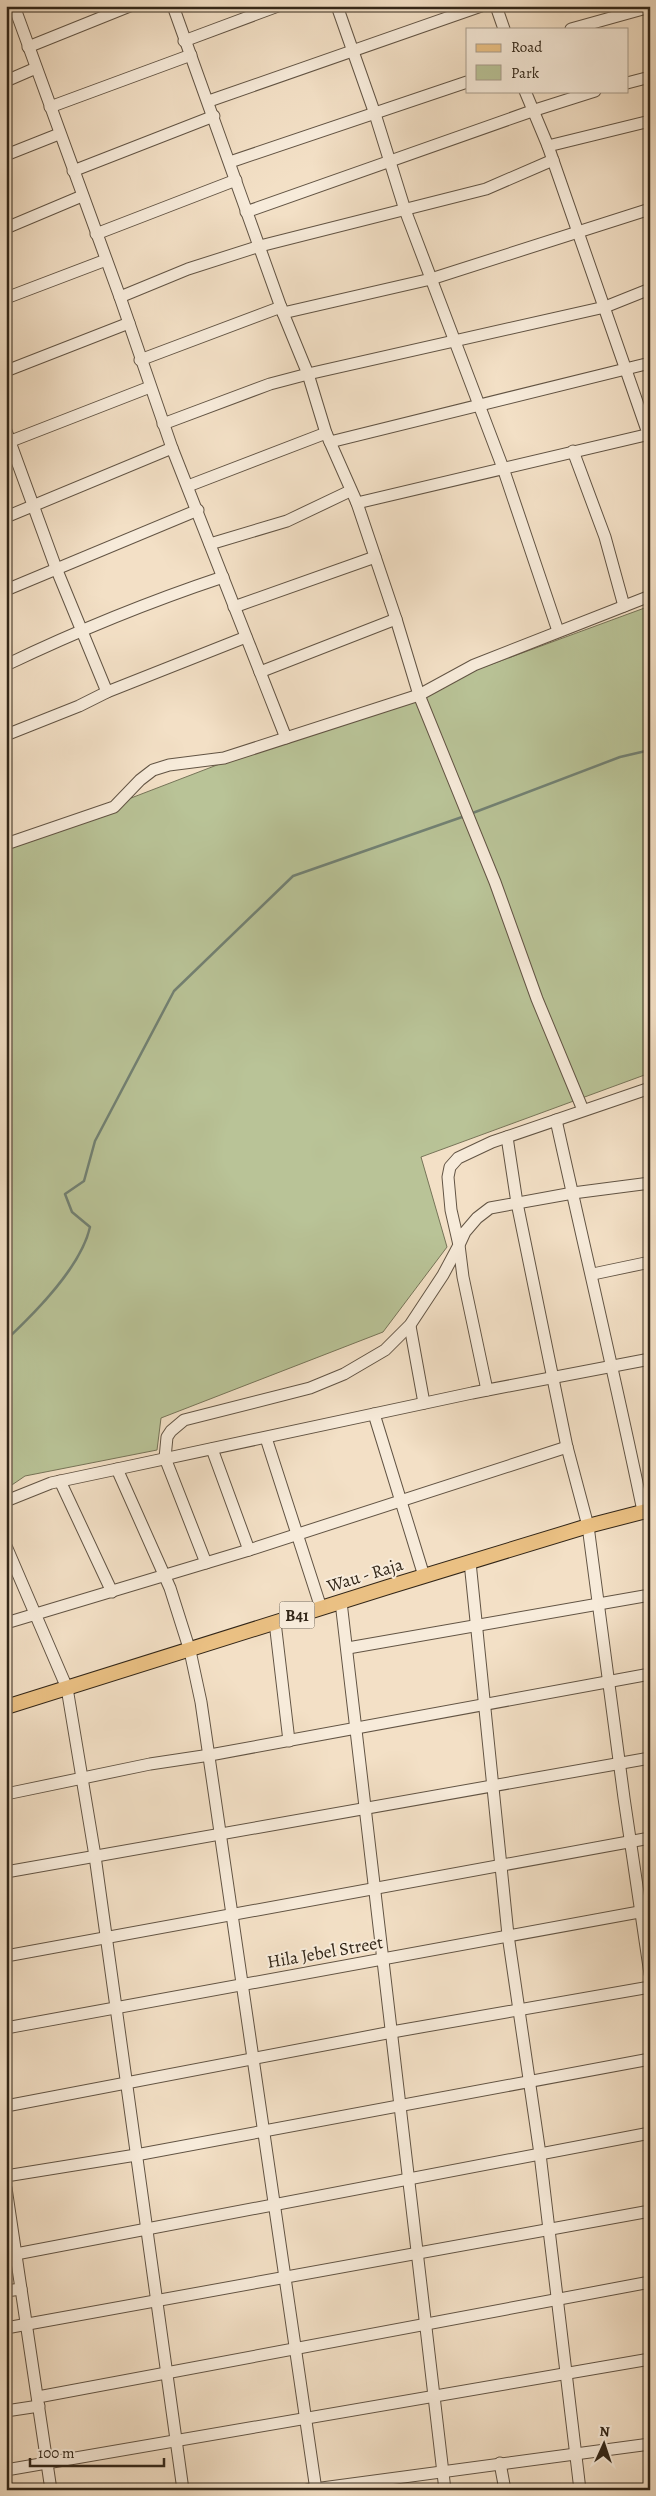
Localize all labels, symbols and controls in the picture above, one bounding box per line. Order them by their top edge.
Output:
legend [466,28,628,92]
text: Road [511,37,543,57]
text: Park [511,63,540,83]
street label: Wau - Raja [323,1552,407,1598]
road number: B41 [280,1602,314,1628]
street label: Hila Jebel Street [265,1930,385,1974]
north arrow [578,2418,628,2468]
text: N [599,2422,610,2441]
scale bar [30,2436,164,2468]
text: 100 m [38,2443,75,2463]

